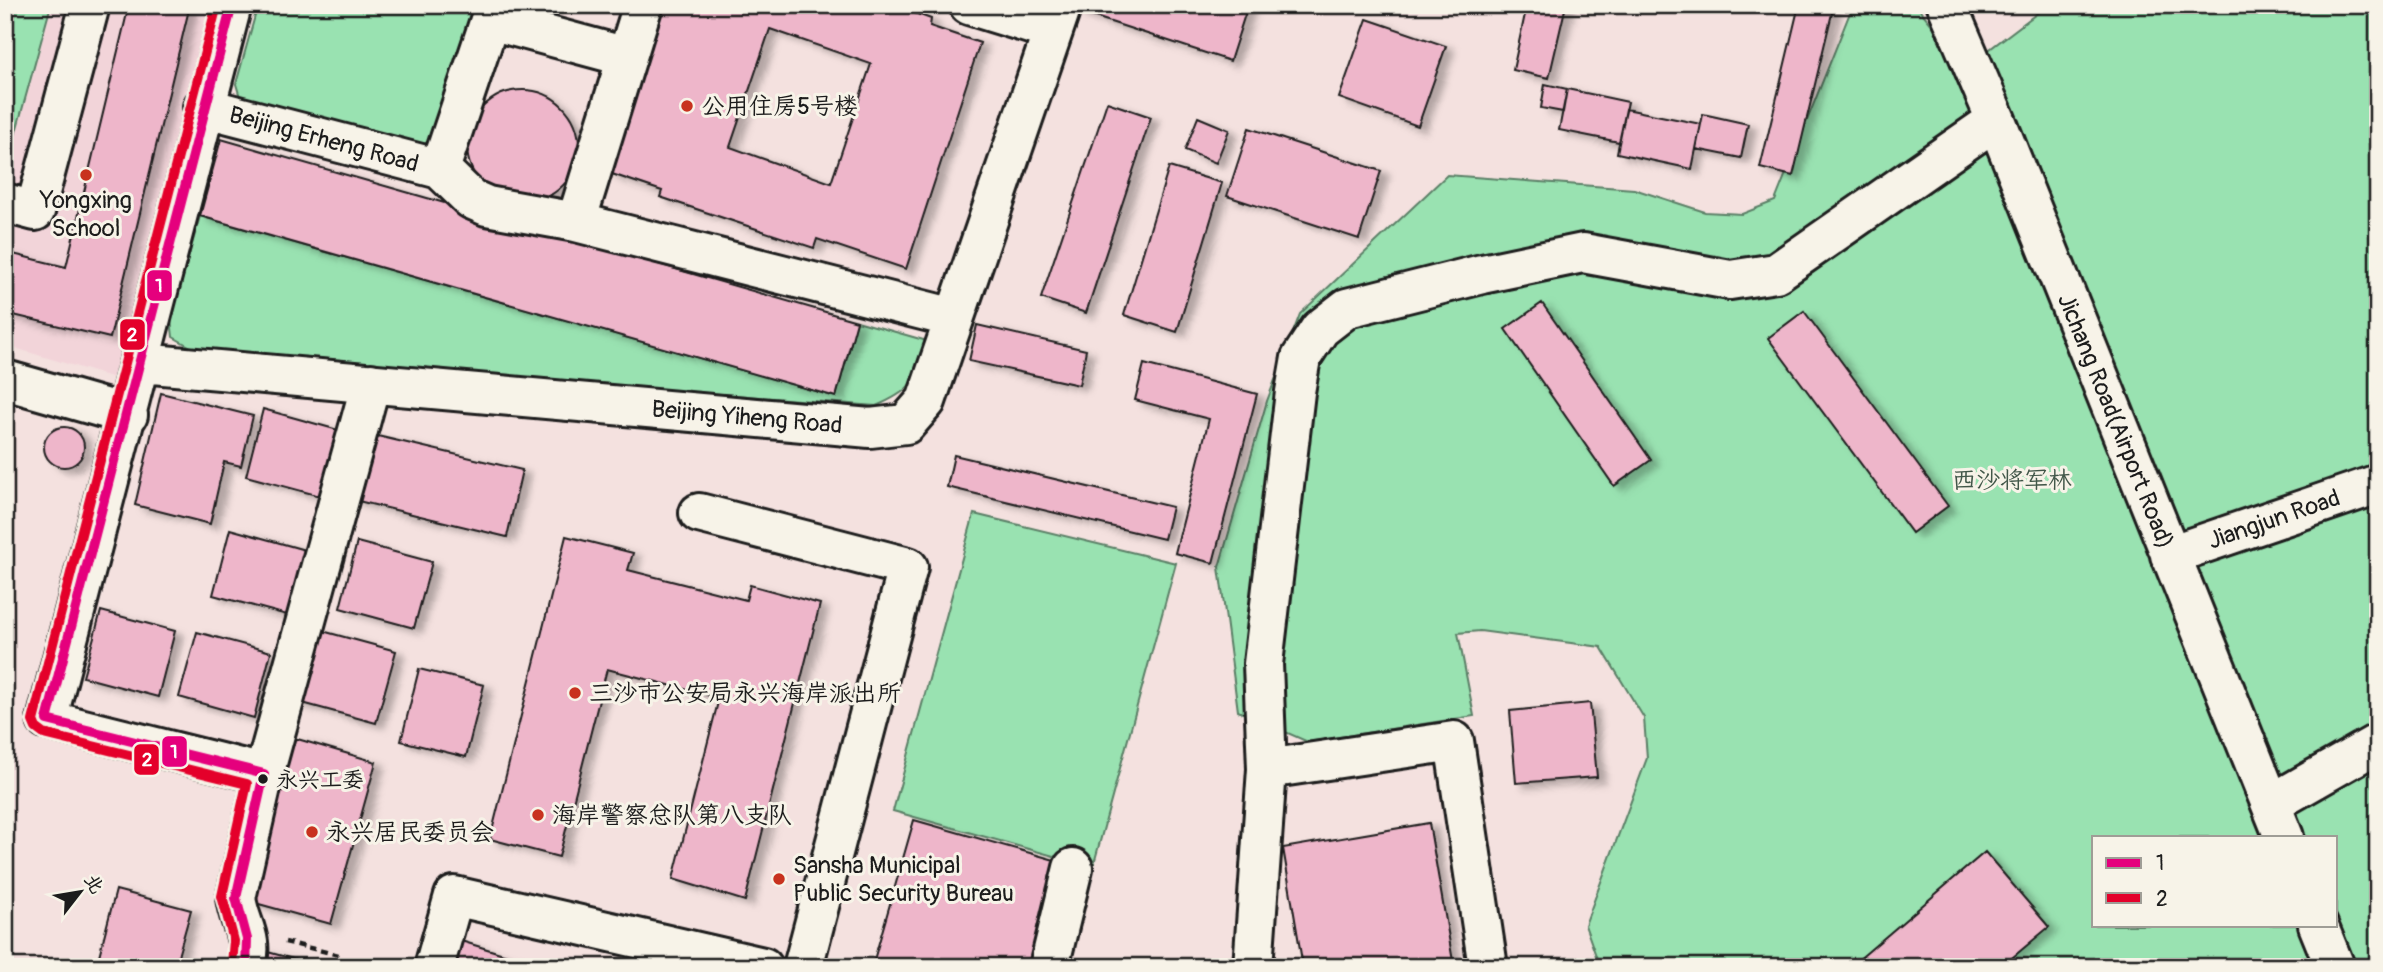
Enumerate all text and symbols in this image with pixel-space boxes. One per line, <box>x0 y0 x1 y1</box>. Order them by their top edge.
place label: 公用住房5号楼 <box>701 92 858 121</box>
marker: 公用住房5号楼 <box>679 98 695 114</box>
street label: Beijing Erheng Road <box>226 100 422 179</box>
marker: Yongxing School <box>78 167 94 183</box>
place label: Yongxing School <box>39 186 132 243</box>
line badge: 1 <box>146 269 173 302</box>
text: 1 <box>155 274 163 298</box>
street label: Jichang Road(Airport Road) <box>2051 290 2180 553</box>
line badge: 2 <box>119 318 146 351</box>
text: 2 <box>127 323 138 347</box>
street label: Beijing Yiheng Road <box>650 395 844 440</box>
park label: 西沙将军林 <box>1952 466 2072 495</box>
street label: Jiangjun Road <box>2204 483 2344 556</box>
place label: 三沙市公安局永兴海岸派出所 <box>589 679 901 708</box>
marker: 三沙市公安局永兴海岸派出所 <box>567 685 583 701</box>
line badge: 1 <box>161 735 188 768</box>
text: 1 <box>170 740 178 764</box>
line badge: 2 <box>133 743 160 776</box>
text: 2 <box>142 748 153 772</box>
place label: 永兴工委 <box>276 766 364 794</box>
marker: 永兴工委 <box>256 772 270 786</box>
place label: 海岸警察总队第八支队 <box>552 801 792 830</box>
marker: 海岸警察总队第八支队 <box>530 807 546 823</box>
place label: 永兴居民委员会 <box>326 818 494 847</box>
marker: 永兴居民委员会 <box>304 824 320 840</box>
legend <box>2092 836 2338 926</box>
text: 1 <box>2156 850 2164 877</box>
place label: Sansha Municipal Public Security Bureau <box>793 851 1014 908</box>
north arrow <box>46 856 116 926</box>
text: 北 <box>79 869 109 898</box>
marker: Sansha Municipal Public Security Bureau <box>771 871 787 887</box>
text: 2 <box>2156 886 2168 913</box>

